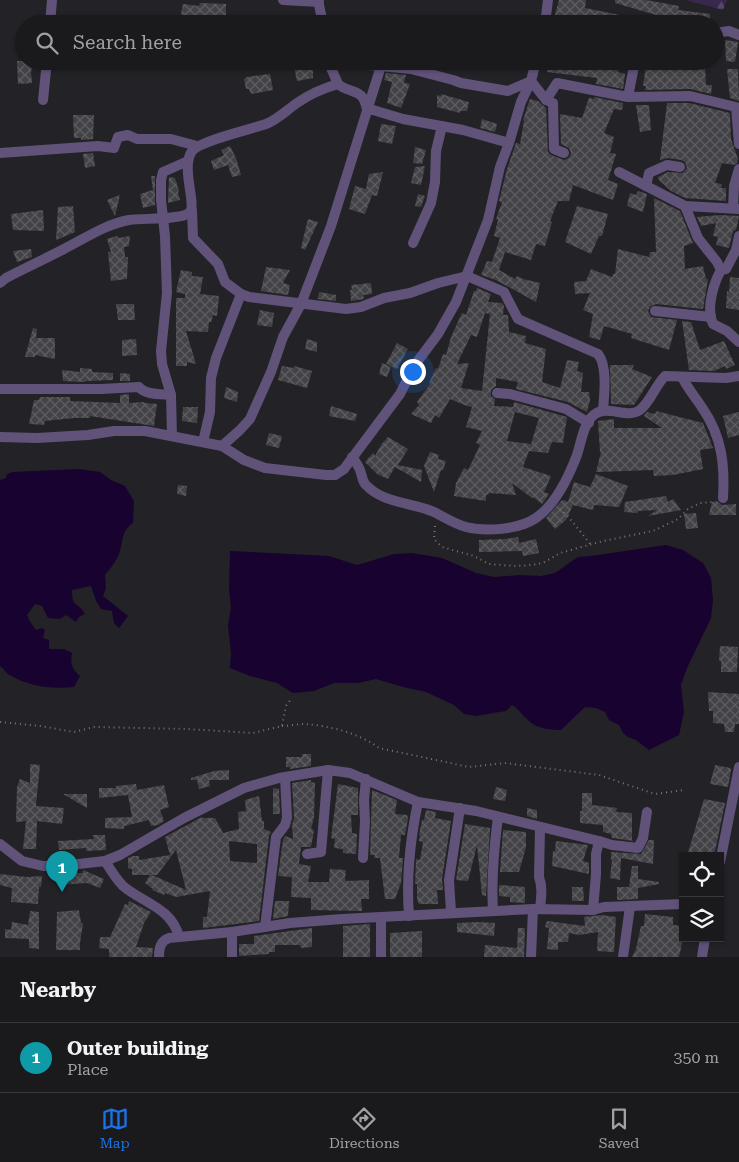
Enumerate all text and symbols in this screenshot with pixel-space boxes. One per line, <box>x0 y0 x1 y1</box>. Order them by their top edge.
search box <box>15 15 724 70</box>
icon: search <box>33 29 61 57</box>
text: Search here <box>73 31 182 54</box>
your location <box>400 359 426 385</box>
pin: 1 <box>46 851 78 892</box>
map controls <box>679 852 724 942</box>
button: locate <box>679 852 724 897</box>
button: layers <box>679 897 724 942</box>
text: Nearby <box>20 978 96 1002</box>
text: Outer building <box>67 1037 208 1060</box>
text: 1 <box>32 1048 40 1067</box>
text: 350 m <box>673 1048 719 1067</box>
text: Place <box>67 1060 108 1079</box>
tab: Map <box>100 1105 130 1151</box>
tab: Directions <box>329 1105 399 1151</box>
tab: Saved <box>599 1105 639 1151</box>

